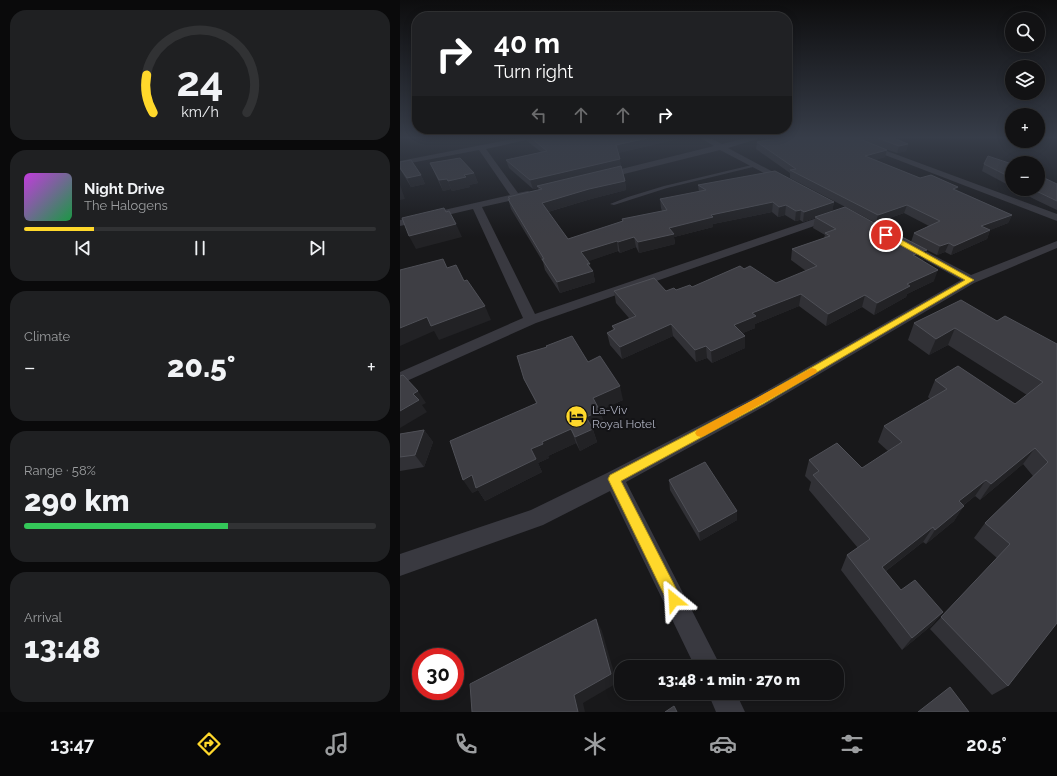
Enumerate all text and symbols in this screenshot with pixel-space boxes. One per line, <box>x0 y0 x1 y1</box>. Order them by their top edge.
map controls <box>1005 12 1045 196</box>
button: search <box>1005 12 1045 52</box>
text: 40 m <box>494 27 560 60</box>
icon: right <box>428 28 480 80</box>
text: 24 <box>176 57 224 106</box>
button: layers <box>1005 60 1045 100</box>
text: Turn right <box>494 61 573 82</box>
text: km/h <box>181 104 219 120</box>
icon: left <box>528 104 550 126</box>
icon: ahead <box>570 104 592 126</box>
icon: ahead <box>612 104 634 126</box>
icon: right <box>654 104 676 126</box>
button: + <box>1005 108 1045 148</box>
button: − <box>1005 156 1045 196</box>
text: Night Drive <box>84 180 164 198</box>
text: The Halogens <box>84 198 168 213</box>
pin <box>869 218 903 252</box>
icon: arrive <box>875 224 897 246</box>
icon: previous <box>72 237 94 259</box>
icon: pause <box>189 237 211 259</box>
icon: next <box>306 237 328 259</box>
text: Climate <box>24 329 70 344</box>
text: 20.5° <box>167 349 236 384</box>
text: − <box>24 354 36 380</box>
text: + <box>367 354 376 380</box>
place label: La-Viv Royal Hotel <box>592 403 656 431</box>
hotel icon: La-Viv Royal Hotel <box>564 404 590 430</box>
text: Range · 58% <box>24 463 96 478</box>
text: 290 km <box>24 483 130 518</box>
position arrow <box>653 579 695 621</box>
text: Arrival <box>24 610 62 625</box>
text: 13:48 <box>24 630 100 665</box>
speed limit sign: 30 <box>412 648 464 700</box>
text: 13:48 · 1 min · 270 m <box>658 671 800 689</box>
icon: directions <box>195 730 223 758</box>
icon: music <box>323 730 351 758</box>
icon: phone <box>452 730 480 758</box>
icon: climate <box>581 730 609 758</box>
icon: car <box>709 730 737 758</box>
icon: filters <box>838 730 866 758</box>
text: 13:47 <box>50 734 94 755</box>
text: 20.5° <box>966 734 1007 755</box>

